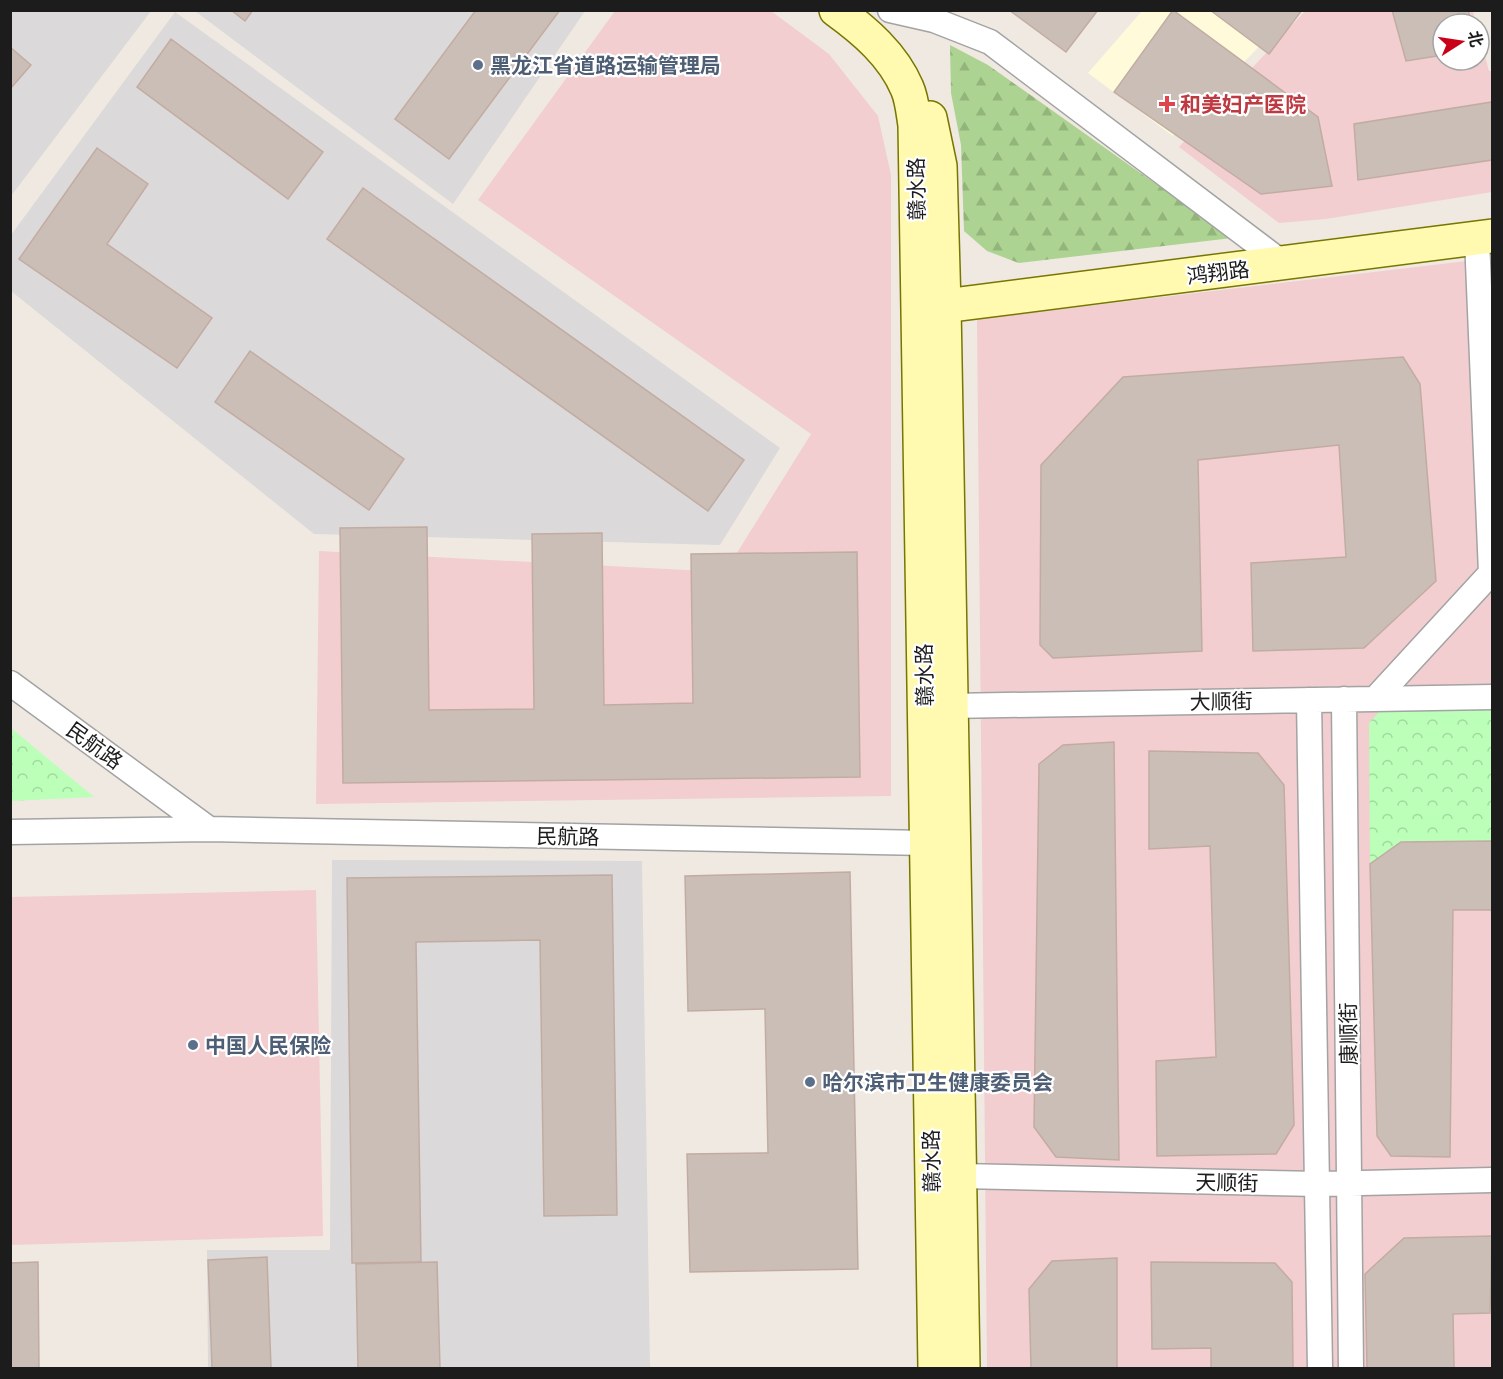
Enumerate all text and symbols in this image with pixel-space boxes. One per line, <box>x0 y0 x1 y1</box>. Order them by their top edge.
north arrow <box>1431 12 1491 72</box>
text: 北 <box>1463 29 1488 49</box>
place label: 黑龙江省道路运输管理局 <box>490 51 721 79</box>
marker: 黑龙江省道路运输管理局 <box>471 58 485 72</box>
place label: 和美妇产医院 <box>1180 90 1306 118</box>
marker: 和美妇产医院 <box>1158 95 1176 113</box>
street label: 赣水路 <box>901 157 931 221</box>
street label: 鸿翔路 <box>1185 254 1251 290</box>
street label: 赣水路 <box>909 643 939 707</box>
street label: 大顺街 <box>1189 686 1253 716</box>
street label: 民航路 <box>61 715 129 775</box>
street label: 民航路 <box>536 821 600 851</box>
street label: 康顺街 <box>1333 1002 1363 1066</box>
place label: 中国人民保险 <box>205 1031 331 1059</box>
marker: 中国人民保险 <box>186 1038 200 1052</box>
place label: 哈尔滨市卫生健康委员会 <box>822 1068 1053 1096</box>
marker: 哈尔滨市卫生健康委员会 <box>803 1075 817 1089</box>
street label: 赣水路 <box>916 1129 946 1193</box>
street label: 天顺街 <box>1195 1167 1259 1197</box>

